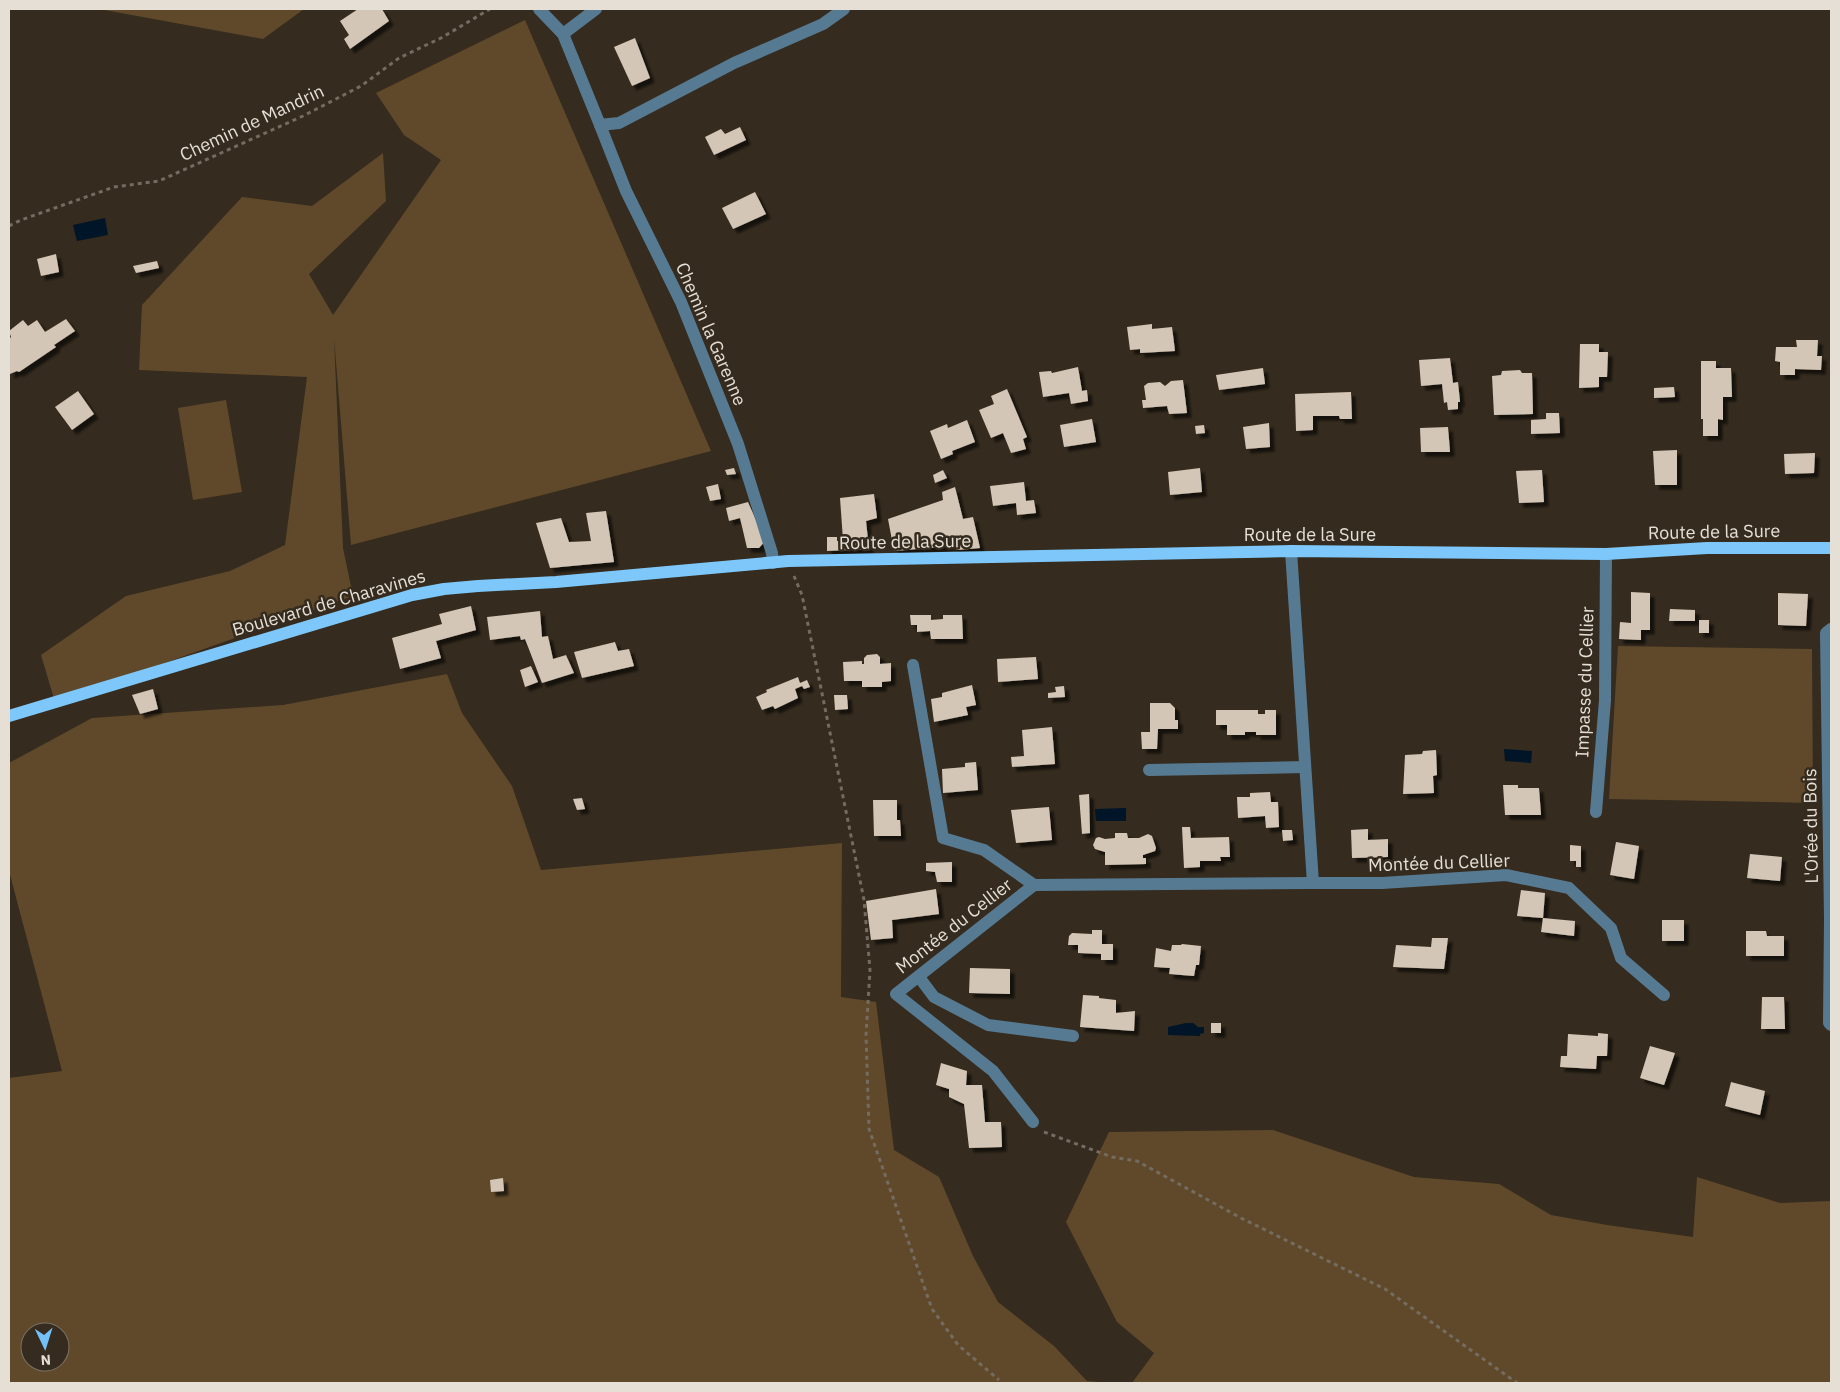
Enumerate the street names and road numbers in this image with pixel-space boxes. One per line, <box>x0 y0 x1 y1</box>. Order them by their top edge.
street label: Chemin de Mandrin <box>176 79 328 166</box>
street label: Chemin la Garenne <box>671 259 752 409</box>
street label: Route de la Sure <box>1648 519 1780 544</box>
street label: Route de la Sure <box>1244 523 1376 546</box>
street label: Route de la Sure <box>839 529 971 554</box>
street label: Boulevard de Charavines <box>230 564 428 641</box>
street label: Impasse du Cellier <box>1570 606 1599 758</box>
street label: L'Orée du Bois <box>1798 768 1823 884</box>
street label: Montée du Cellier <box>1368 849 1511 876</box>
street label: Montée du Cellier <box>891 873 1017 978</box>

